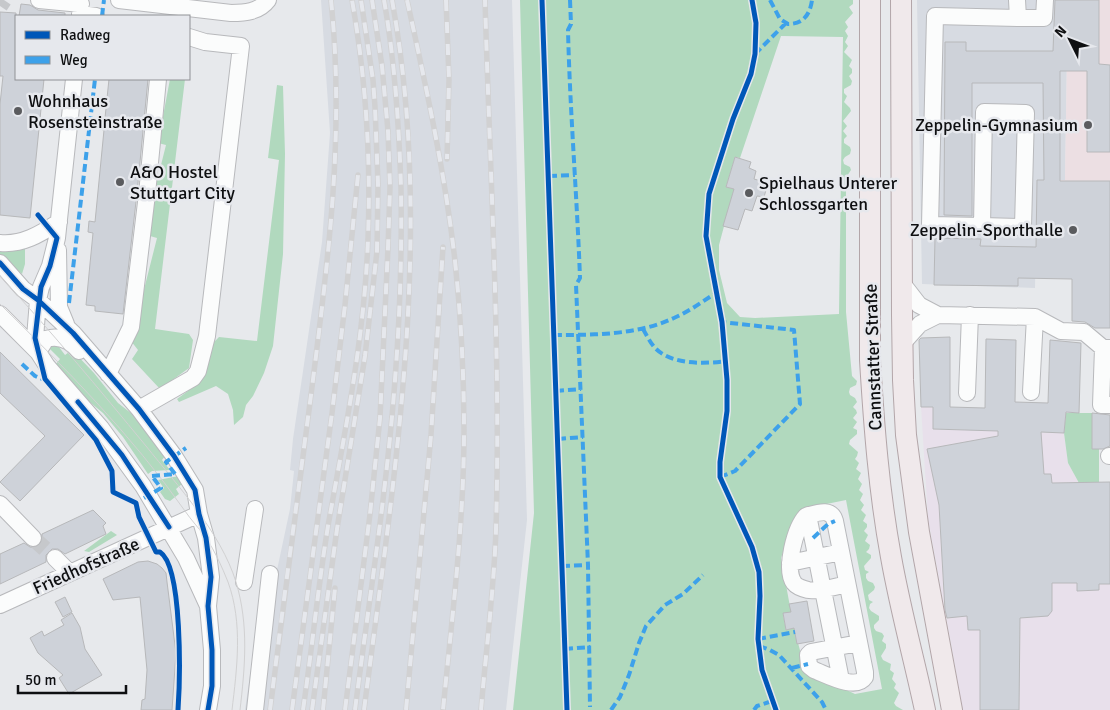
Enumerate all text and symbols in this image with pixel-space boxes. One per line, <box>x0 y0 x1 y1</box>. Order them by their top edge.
legend <box>15 15 190 80</box>
north arrow <box>1045 15 1095 65</box>
text: N <box>1051 22 1070 41</box>
text: Radweg <box>60 26 111 44</box>
text: Weg <box>60 51 88 69</box>
place label: Wohnhaus Rosensteinstraße <box>28 90 162 133</box>
marker: Wohnhaus Rosensteinstraße <box>12 105 24 117</box>
place label: Zeppelin-Gymnasium <box>915 114 1078 136</box>
marker: Zeppelin-Gymnasium <box>1082 119 1094 131</box>
place label: A&O Hostel Stuttgart City <box>130 161 236 204</box>
place label: Spielhaus Unterer Schlossgarten <box>759 172 898 215</box>
marker: A&O Hostel Stuttgart City <box>114 176 126 188</box>
marker: Spielhaus Unterer Schlossgarten <box>743 187 755 199</box>
place label: Zeppelin-Sporthalle <box>910 219 1063 241</box>
marker: Zeppelin-Sporthalle <box>1067 224 1079 236</box>
street label: Cannstatter Straße <box>859 283 887 431</box>
street label: Friedhofstraße <box>29 533 143 599</box>
scale bar <box>18 662 125 694</box>
text: 50 m <box>25 671 56 689</box>

